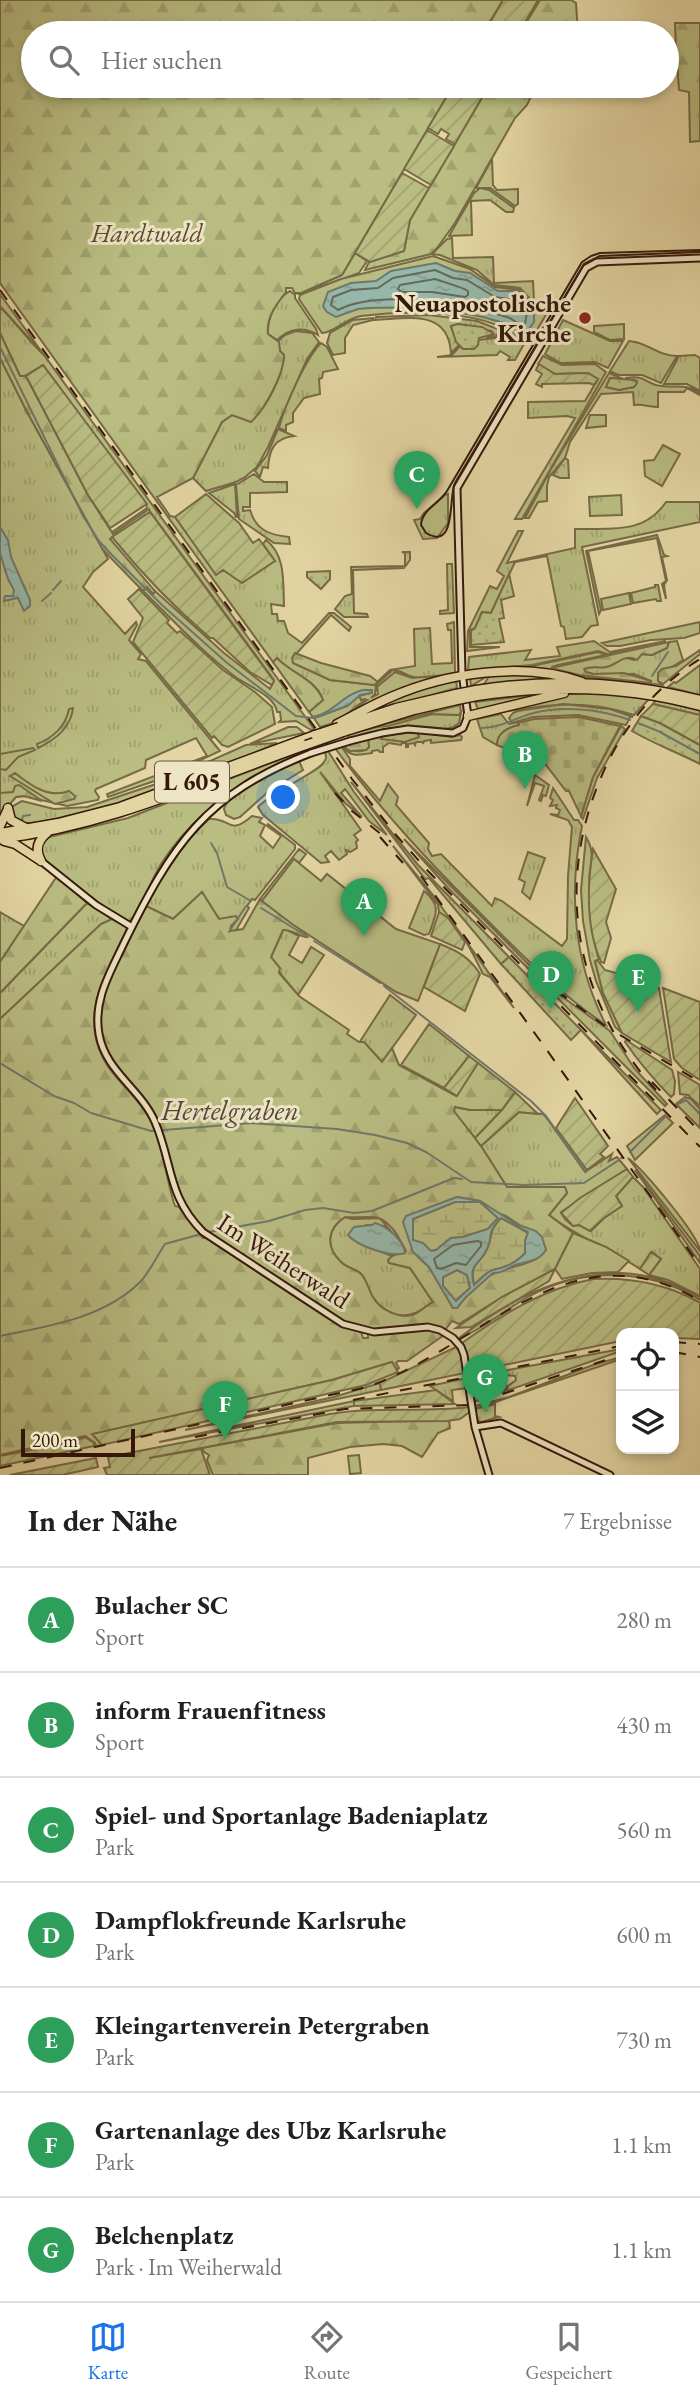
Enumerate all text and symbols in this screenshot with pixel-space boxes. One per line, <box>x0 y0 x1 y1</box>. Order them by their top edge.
search box <box>21 21 679 98</box>
icon: search <box>45 41 83 79</box>
text: Hier suchen <box>101 43 222 77</box>
park label: Hardtwald <box>90 216 204 250</box>
place label: Neuapostolische Kirche <box>395 286 571 350</box>
marker: Neuapostolische Kirche <box>577 310 593 326</box>
pin: C <box>394 451 440 509</box>
pin: B <box>502 731 548 789</box>
road number: L 605 <box>155 762 229 802</box>
your location <box>266 780 300 814</box>
pin: A <box>341 878 387 936</box>
pin: D <box>528 951 574 1009</box>
pin: E <box>615 954 661 1012</box>
water label: Hertelgraben <box>160 1092 299 1128</box>
street label: Im Weiherwald <box>211 1206 357 1317</box>
map controls <box>616 1328 679 1454</box>
button: locate <box>616 1328 679 1391</box>
pin: G <box>462 1354 508 1412</box>
pin: F <box>202 1381 248 1439</box>
button: layers <box>616 1391 679 1454</box>
scale bar <box>21 1426 135 1458</box>
text: 200 m <box>32 1428 78 1453</box>
text: In der Nähe <box>28 1501 177 1540</box>
text: 7 Ergebnisse <box>563 1506 672 1536</box>
text: Bulacher SC <box>95 1588 228 1622</box>
text: A <box>43 1605 59 1635</box>
text: 280 m <box>616 1605 672 1635</box>
text: Sport <box>95 1622 144 1652</box>
text: inform Frauenfitness <box>95 1693 326 1727</box>
text: B <box>44 1710 58 1740</box>
text: 430 m <box>616 1710 672 1740</box>
text: Sport <box>95 1727 144 1757</box>
text: Spiel- und Sportanlage Badeniaplatz <box>95 1798 488 1832</box>
text: C <box>43 1815 59 1845</box>
text: 560 m <box>616 1815 672 1845</box>
text: Park <box>95 1832 134 1862</box>
text: Dampflokfreunde Karlsruhe <box>95 1903 406 1937</box>
text: D <box>42 1920 60 1950</box>
text: 600 m <box>616 1920 672 1950</box>
text: Park <box>95 1937 134 1967</box>
text: Kleingartenverein Petergraben <box>95 2008 430 2042</box>
text: E <box>44 2025 58 2055</box>
text: 730 m <box>616 2025 672 2055</box>
text: Park <box>95 2042 134 2072</box>
text: Gartenanlage des Ubz Karlsruhe <box>95 2113 446 2147</box>
text: F <box>45 2130 57 2160</box>
text: 1.1 km <box>611 2130 672 2160</box>
text: Park <box>95 2147 134 2177</box>
text: Belchenplatz <box>95 2218 234 2252</box>
text: G <box>43 2235 59 2265</box>
text: 1.1 km <box>611 2235 672 2265</box>
text: Park · Im Weiherwald <box>95 2252 282 2282</box>
tab: Karte <box>88 2318 128 2385</box>
tab: Route <box>304 2318 350 2385</box>
tab: Gespeichert <box>526 2318 612 2385</box>

